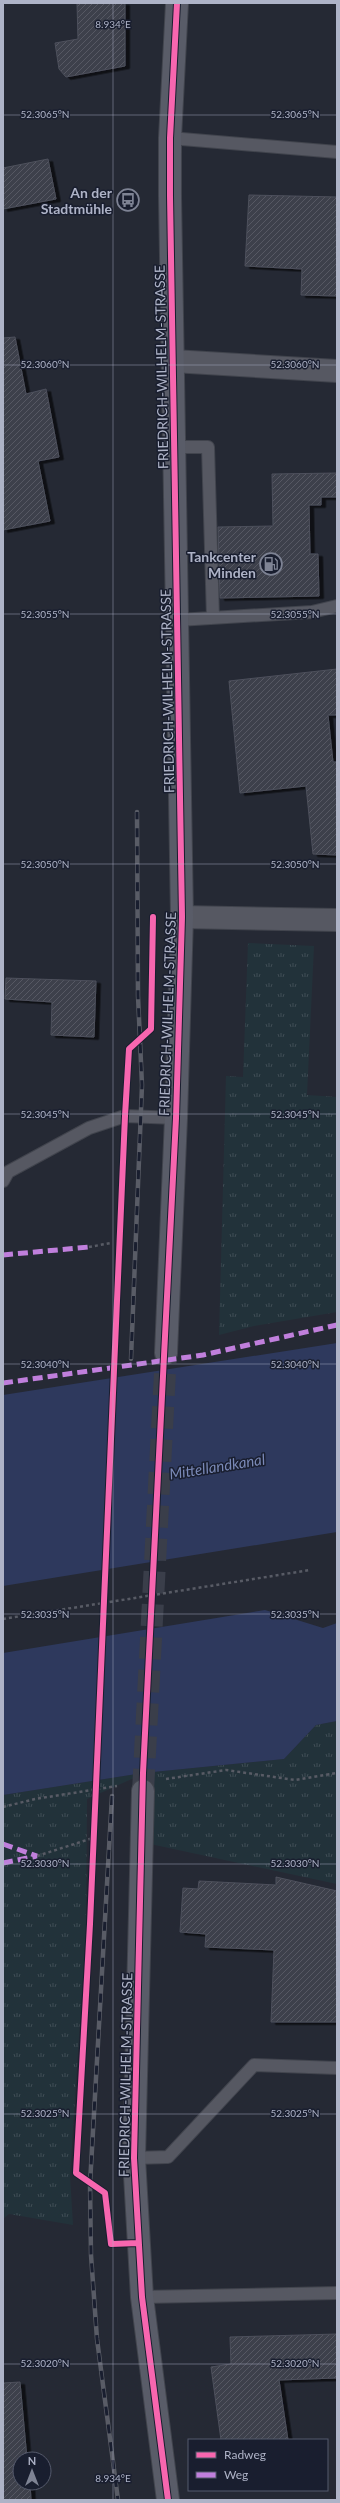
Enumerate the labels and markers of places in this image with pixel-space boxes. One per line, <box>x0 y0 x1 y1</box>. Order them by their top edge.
place label: An der Stadtmühle <box>41 184 113 217</box>
bus stop icon: An der Stadtmühle <box>115 187 141 213</box>
place label: Tankcenter Minden <box>187 548 257 581</box>
fuel station icon: Tankcenter Minden <box>258 551 284 577</box>

